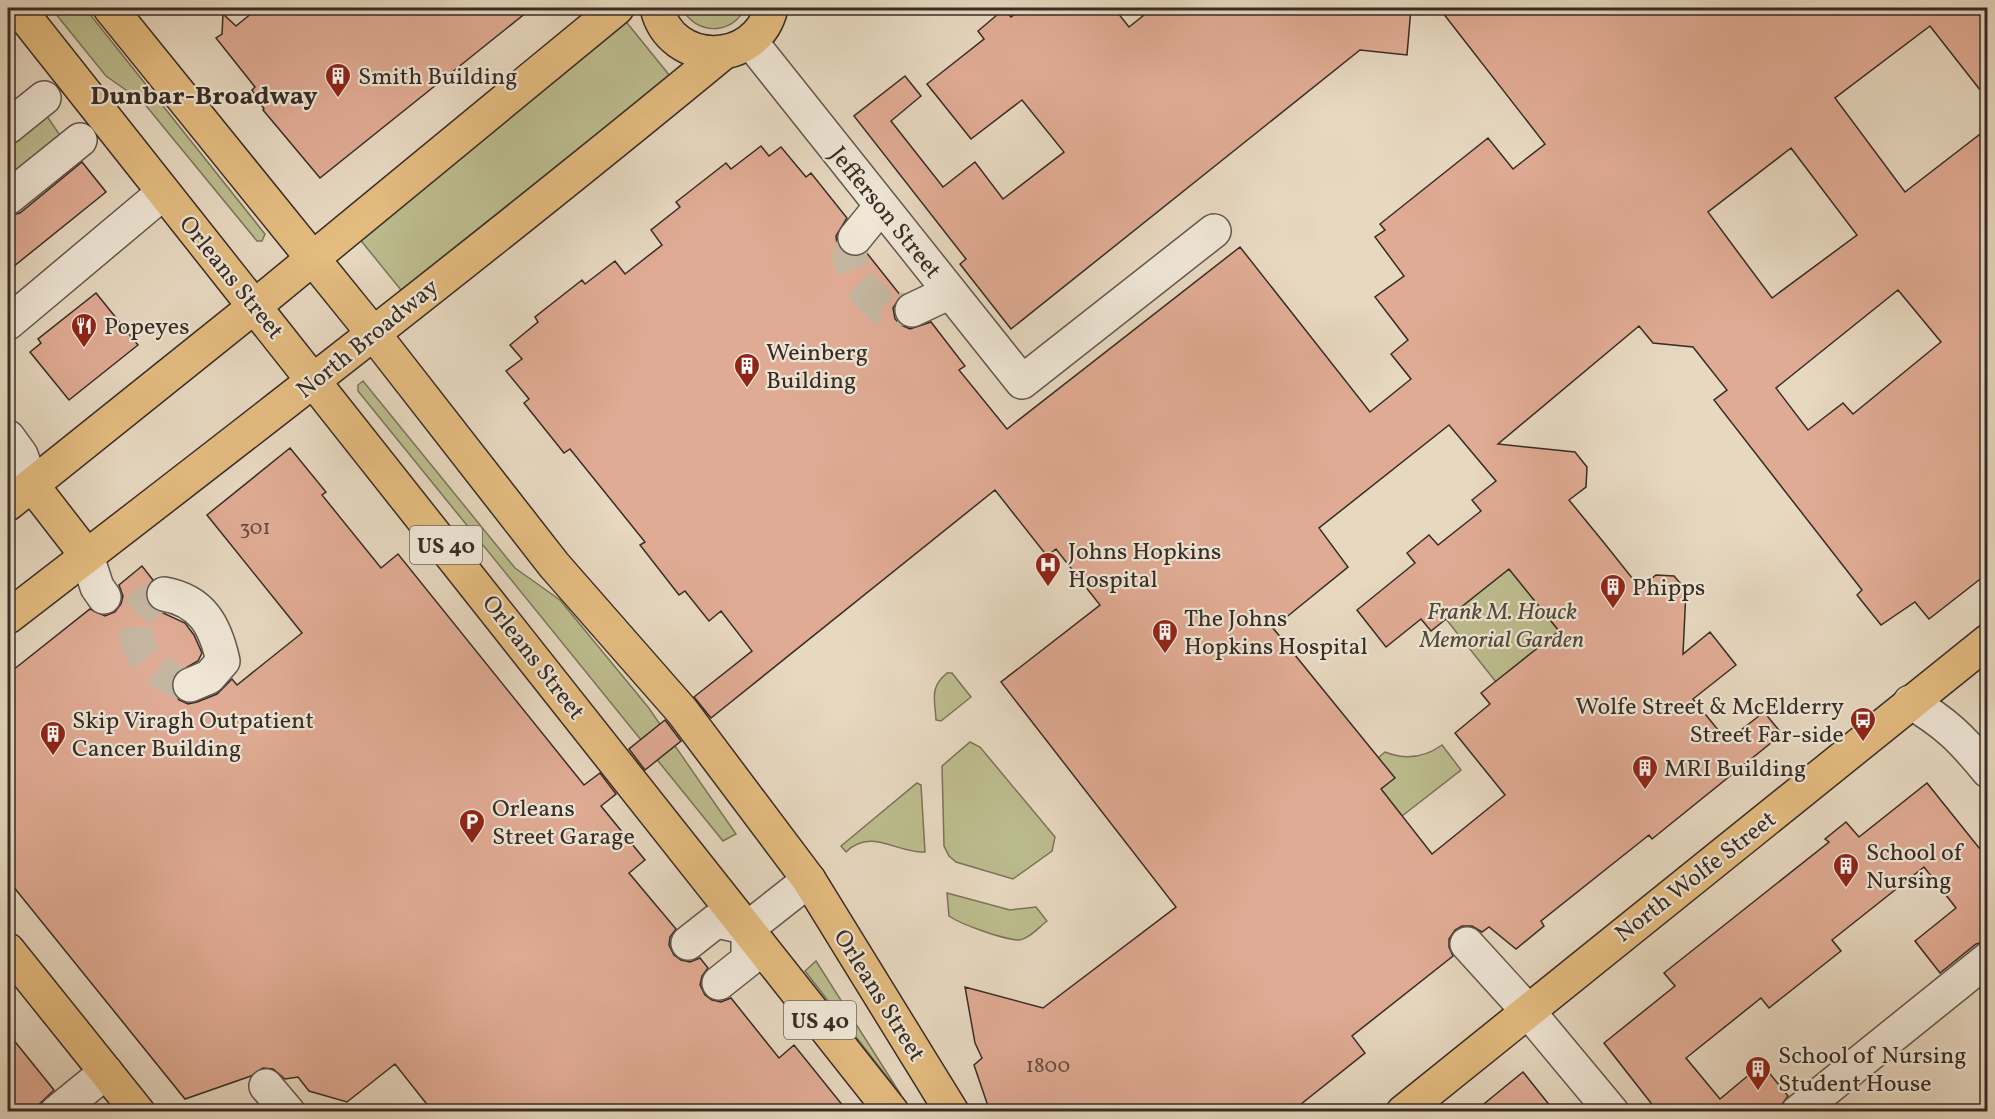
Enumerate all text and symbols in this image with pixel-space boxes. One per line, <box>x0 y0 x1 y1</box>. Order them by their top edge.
building icon: Smith Building <box>323 61 353 99</box>
place label: Smith Building <box>358 61 517 95</box>
district label: Dunbar-Broadway <box>90 79 318 115</box>
street label: Jefferson Street <box>820 140 949 287</box>
street label: Orleans Street <box>170 209 291 347</box>
street label: North Broadway <box>290 272 447 408</box>
restaurant icon: Popeyes <box>69 311 99 349</box>
place label: Popeyes <box>104 311 190 345</box>
place label: Weinberg Building <box>766 337 868 399</box>
building icon: Weinberg Building <box>732 351 762 389</box>
house number: 301 <box>239 514 271 543</box>
road number: US 40 <box>410 526 482 564</box>
place label: Johns Hopkins Hospital <box>1068 536 1221 598</box>
hospital icon: Johns Hopkins Hospital <box>1033 550 1063 588</box>
building icon: Phipps <box>1598 572 1628 610</box>
place label: Phipps <box>1632 572 1705 606</box>
street label: Orleans Street <box>473 588 592 728</box>
park label: Frank M. Houck Memorial Garden <box>1419 596 1584 658</box>
place label: The Johns Hopkins Hospital <box>1184 603 1368 665</box>
building icon: The Johns Hopkins Hospital <box>1150 617 1180 655</box>
place label: Wolfe Street & McElderry Street Far-side <box>1575 691 1844 753</box>
place label: Skip Viragh Outpatient Cancer Building <box>72 705 314 767</box>
bus stop icon: Wolfe Street & McElderry Street Far-side <box>1848 705 1878 743</box>
building icon: Skip Viragh Outpatient Cancer Building <box>38 719 68 757</box>
building icon: MRI Building <box>1630 753 1660 791</box>
place label: MRI Building <box>1664 753 1806 787</box>
place label: Orleans Street Garage <box>492 793 635 855</box>
street label: North Wolfe Street <box>1608 804 1784 951</box>
parking icon: Orleans Street Garage <box>457 807 487 845</box>
place label: School of Nursing <box>1866 837 1965 899</box>
building icon: School of Nursing <box>1831 851 1861 889</box>
street label: Orleans Street <box>824 923 933 1069</box>
road number: US 40 <box>784 1001 856 1039</box>
place label: School of Nursing Student House <box>1778 1040 1967 1102</box>
house number: 1800 <box>1026 1052 1070 1081</box>
building icon: School of Nursing Student House <box>1743 1054 1773 1092</box>

